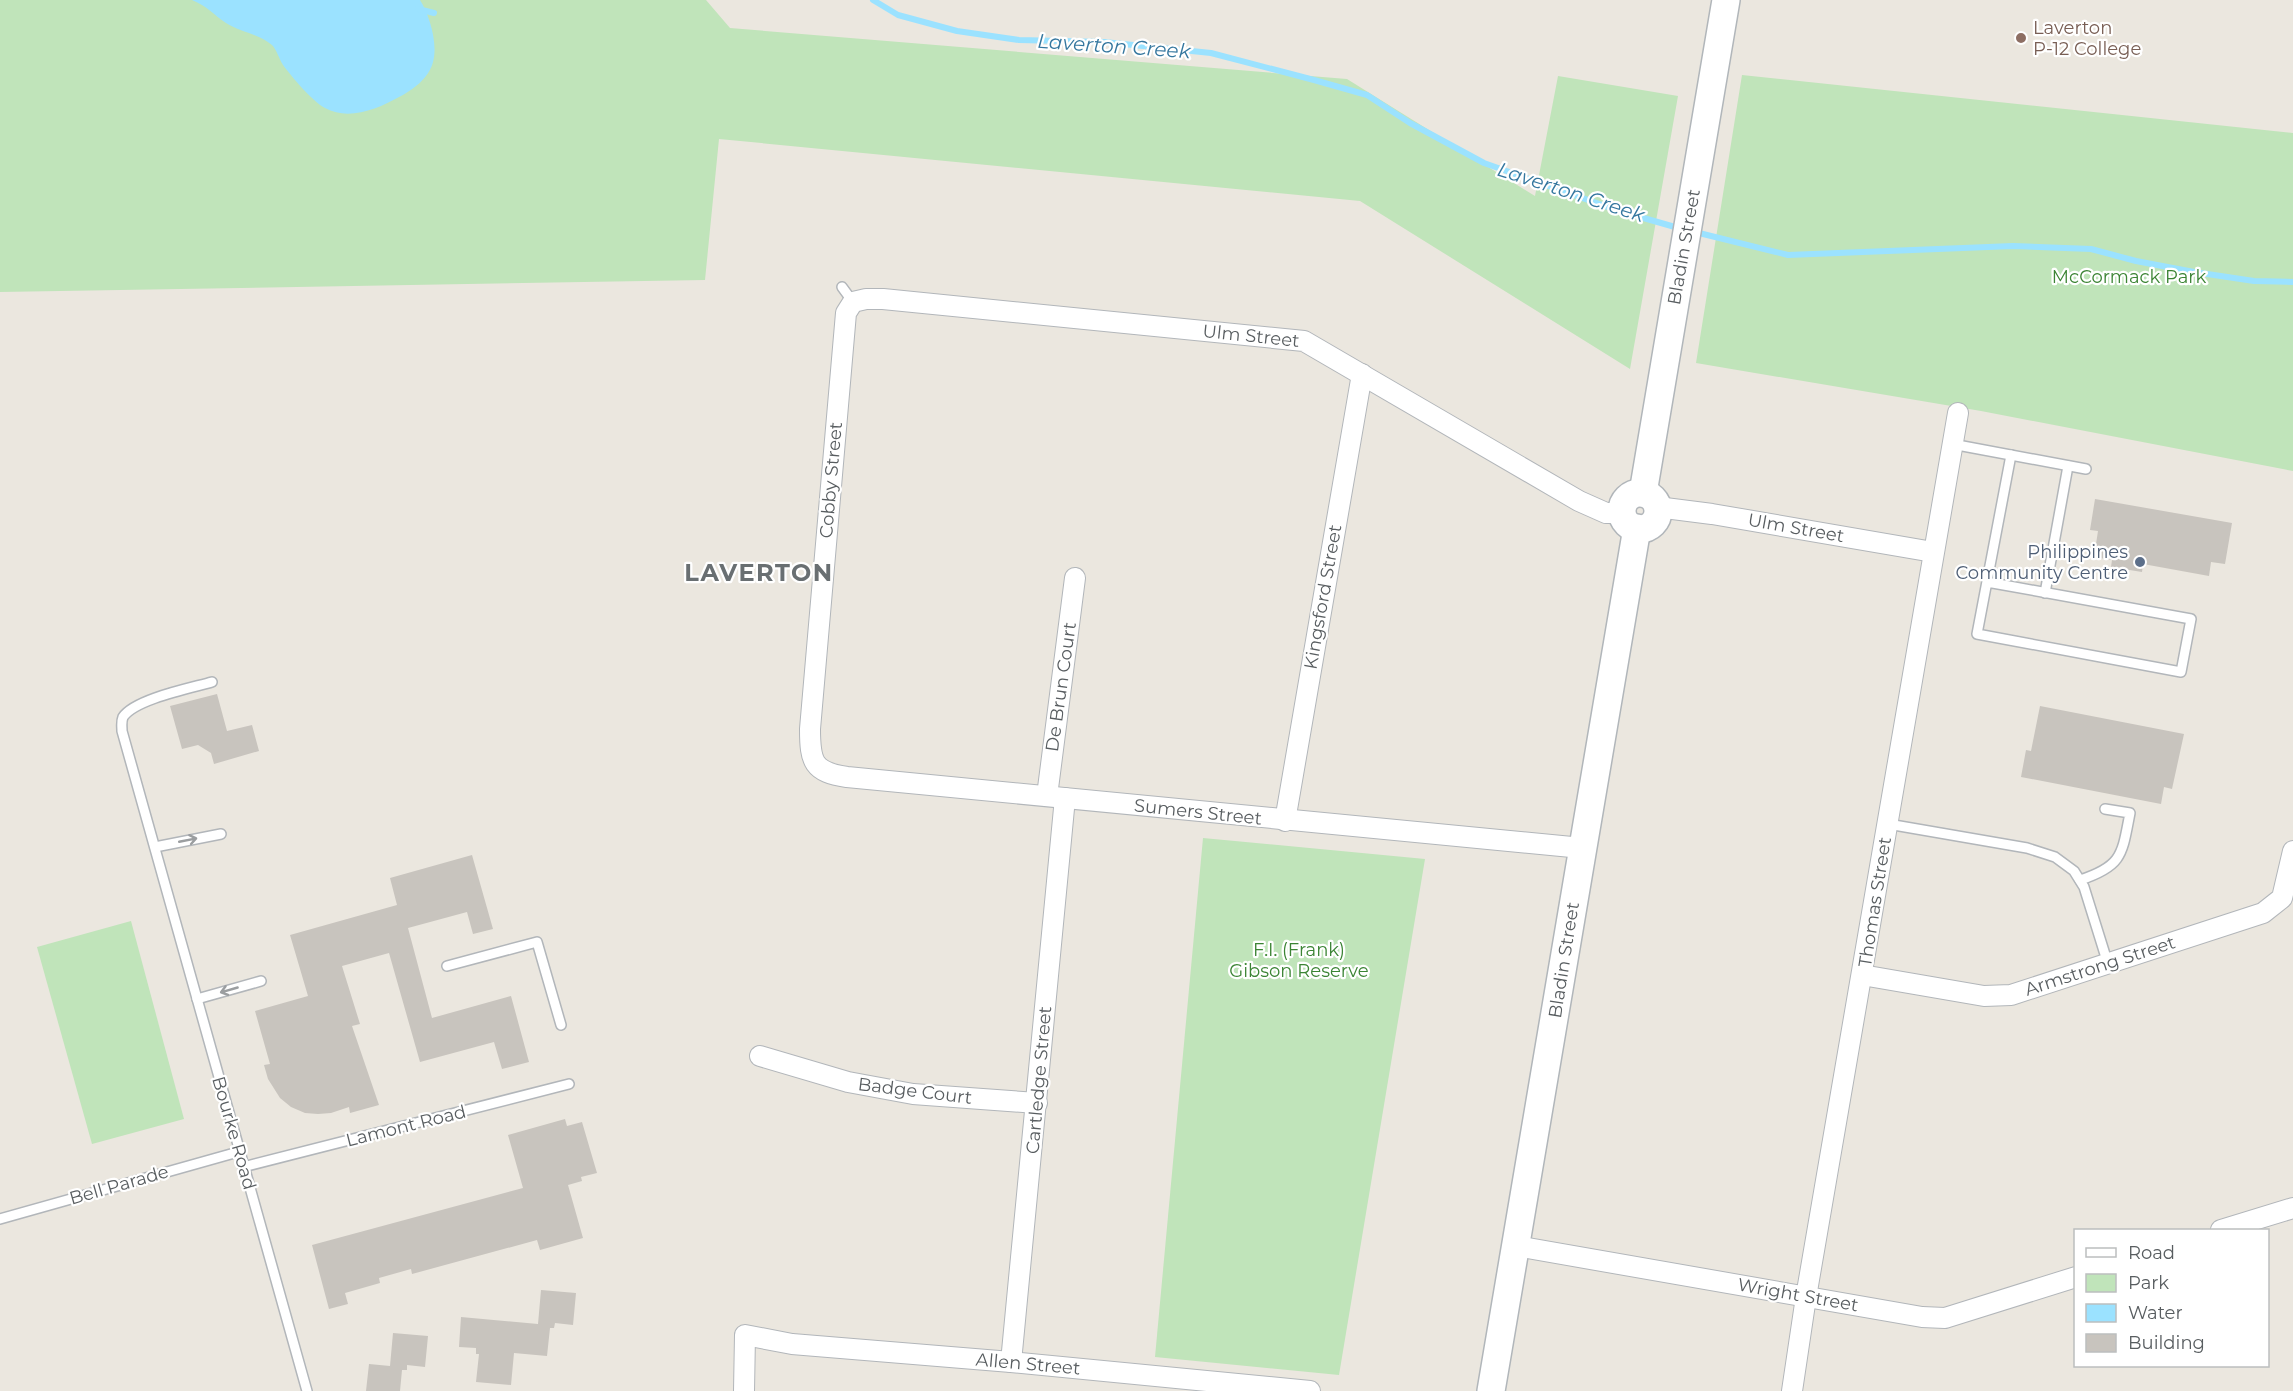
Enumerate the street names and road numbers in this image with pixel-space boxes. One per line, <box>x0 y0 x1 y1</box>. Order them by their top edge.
street label: Bladin Street <box>1663 187 1705 307</box>
street label: Ulm Street <box>1201 320 1301 352</box>
street label: Cobby Street <box>815 421 847 539</box>
street label: Ulm Street <box>1746 509 1846 547</box>
street label: Kingsford Street <box>1299 523 1347 671</box>
street label: De Brun Court <box>1041 621 1081 753</box>
street label: Sumers Street <box>1133 794 1263 830</box>
street label: Thomas Street <box>1854 835 1896 969</box>
street label: Bladin Street <box>1544 900 1584 1020</box>
street label: Armstrong Street <box>2022 931 2178 1001</box>
street label: Cartledge Street <box>1022 1005 1056 1155</box>
street label: Badge Court <box>857 1073 973 1109</box>
street label: Bourke Road <box>207 1074 261 1192</box>
street label: Lamont Road <box>344 1100 468 1152</box>
street label: Bell Parade <box>67 1160 171 1210</box>
street label: Wright Street <box>1736 1274 1860 1316</box>
street label: Allen Street <box>975 1348 1081 1380</box>

